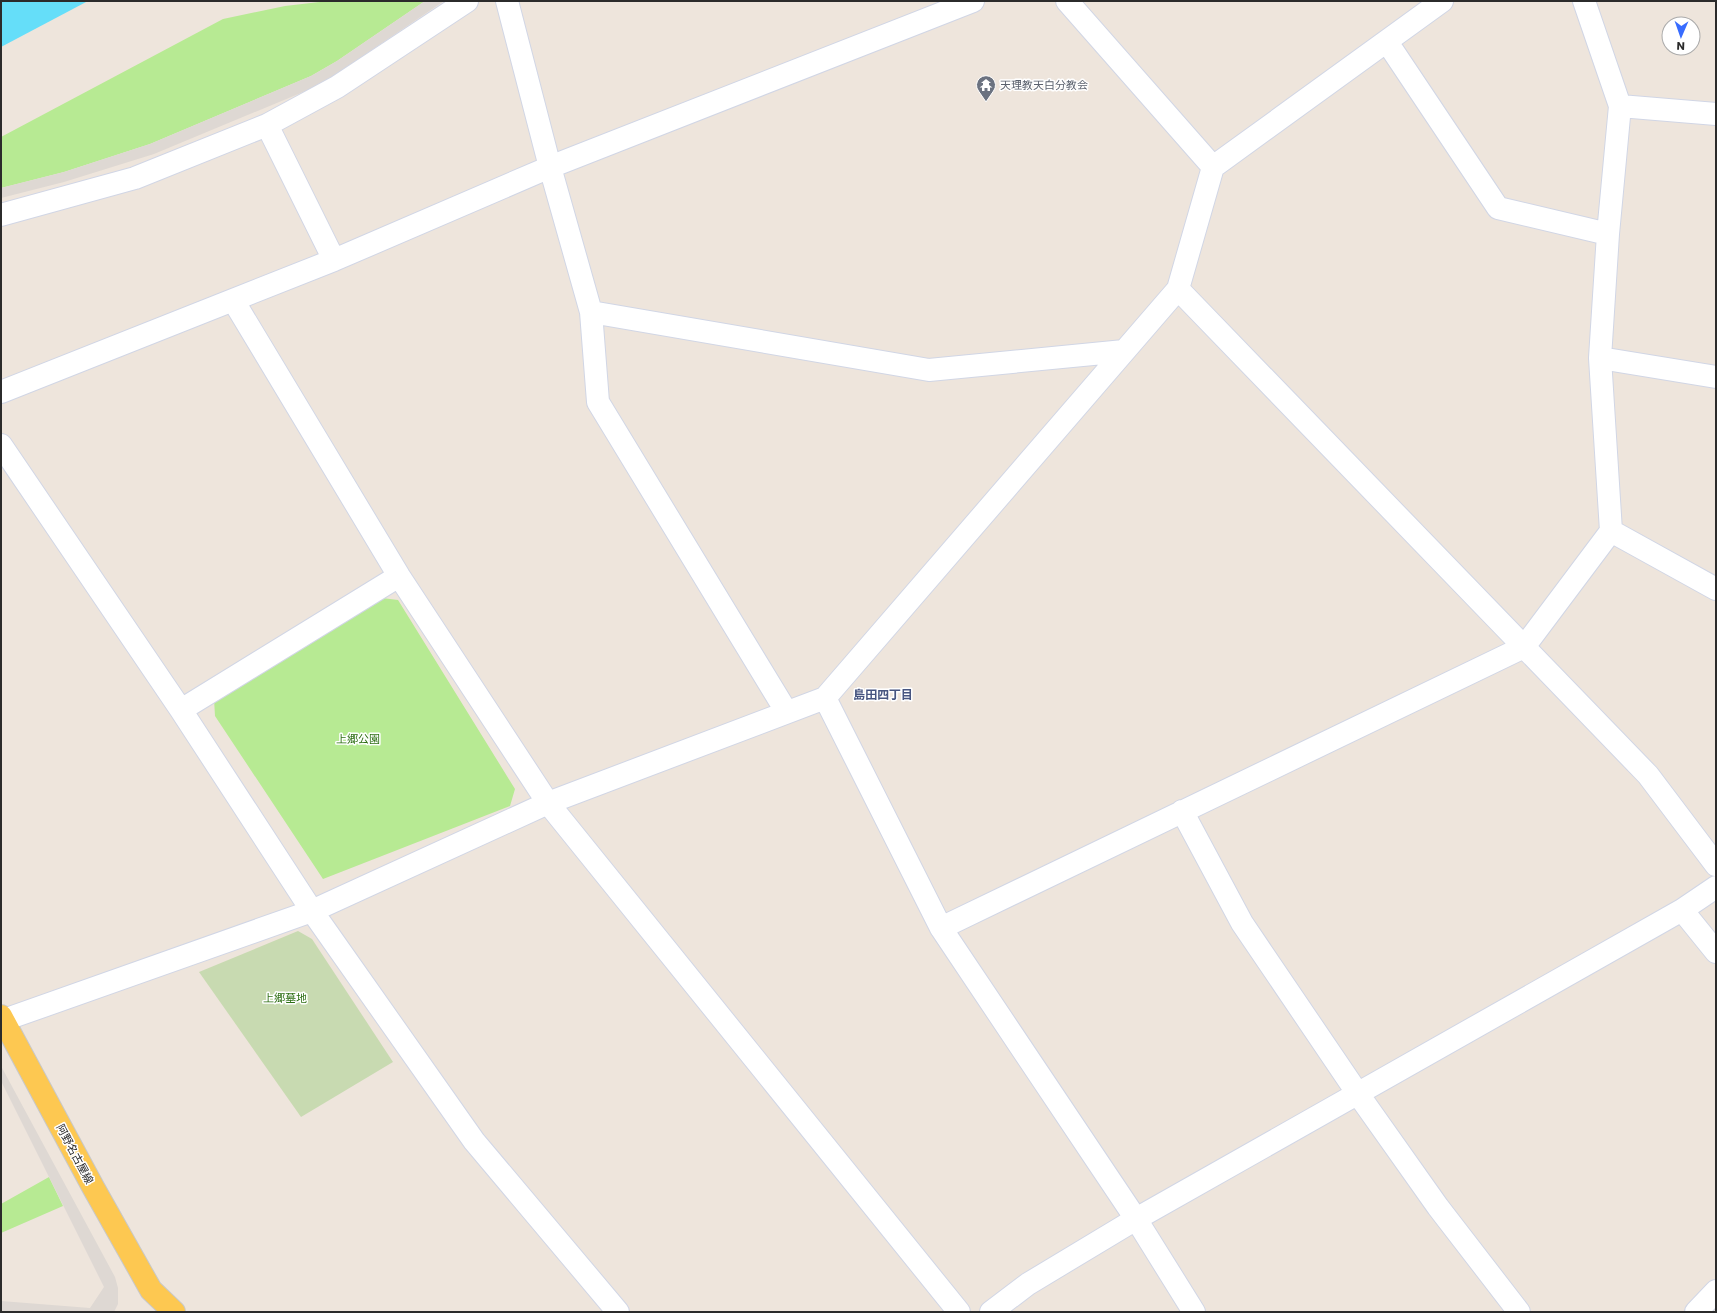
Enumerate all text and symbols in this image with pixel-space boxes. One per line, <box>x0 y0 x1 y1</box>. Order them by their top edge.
north arrow <box>1661 16 1701 56</box>
text: N <box>1676 38 1685 54</box>
temple icon: 天理教天白分教会 <box>975 74 997 102</box>
place label: 天理教天白分教会 <box>1000 77 1088 93</box>
district label: 島田四丁目 <box>853 686 913 703</box>
park label: 上郷公園 <box>336 731 380 747</box>
park label: 上郷墓地 <box>263 990 307 1006</box>
street label: 阿野名古屋線 <box>52 1121 98 1187</box>

